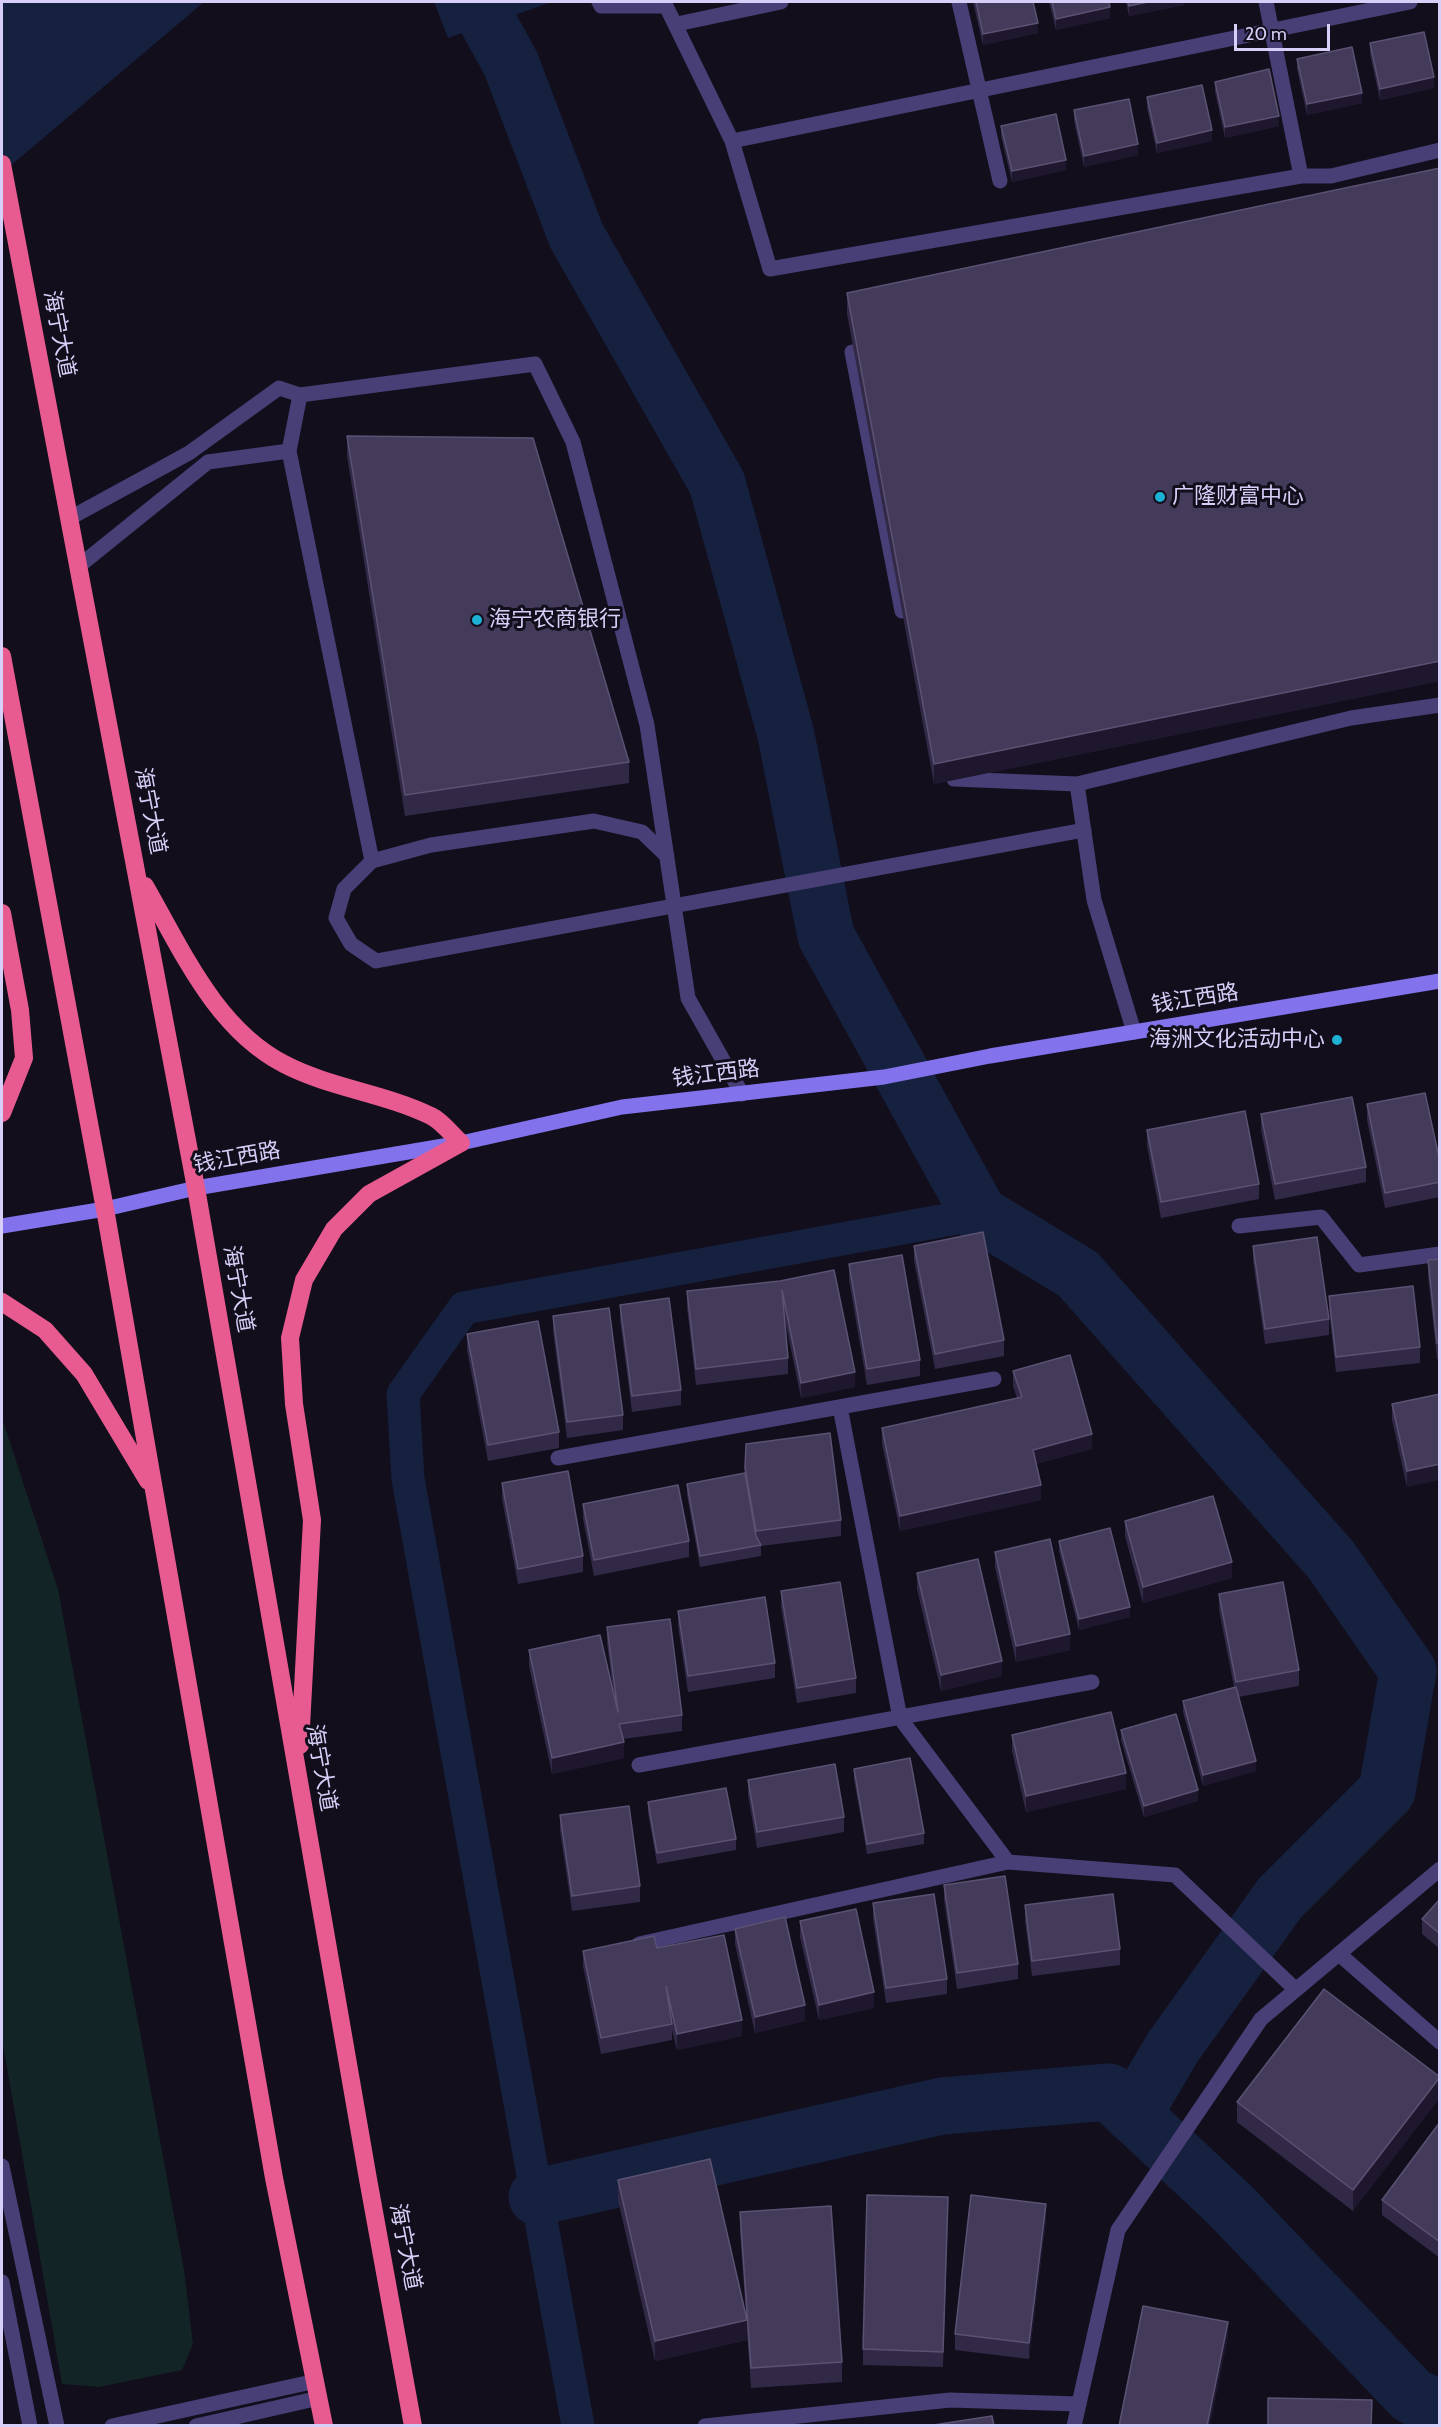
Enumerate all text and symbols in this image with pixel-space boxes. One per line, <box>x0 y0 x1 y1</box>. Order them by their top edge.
scale bar <box>1237 12 1333 50</box>
text: 20 m <box>1245 23 1287 45</box>
street label: 海宁大道 <box>38 288 80 380</box>
place label: 广隆财富中心 <box>1172 484 1304 510</box>
marker: 广隆财富中心 <box>1153 490 1167 504</box>
place label: 海宁农商银行 <box>489 607 621 633</box>
marker: 海宁农商银行 <box>470 613 484 627</box>
street label: 海宁大道 <box>129 765 171 857</box>
street label: 钱江西路 <box>1149 979 1241 1019</box>
place label: 海洲文化活动中心 <box>1149 1027 1325 1053</box>
marker: 海洲文化活动中心 <box>1330 1033 1344 1047</box>
street label: 钱江西路 <box>671 1056 761 1092</box>
street label: 钱江西路 <box>191 1137 283 1179</box>
street label: 海宁大道 <box>217 1243 259 1335</box>
street label: 海宁大道 <box>300 1722 342 1814</box>
street label: 海宁大道 <box>384 2201 426 2293</box>

